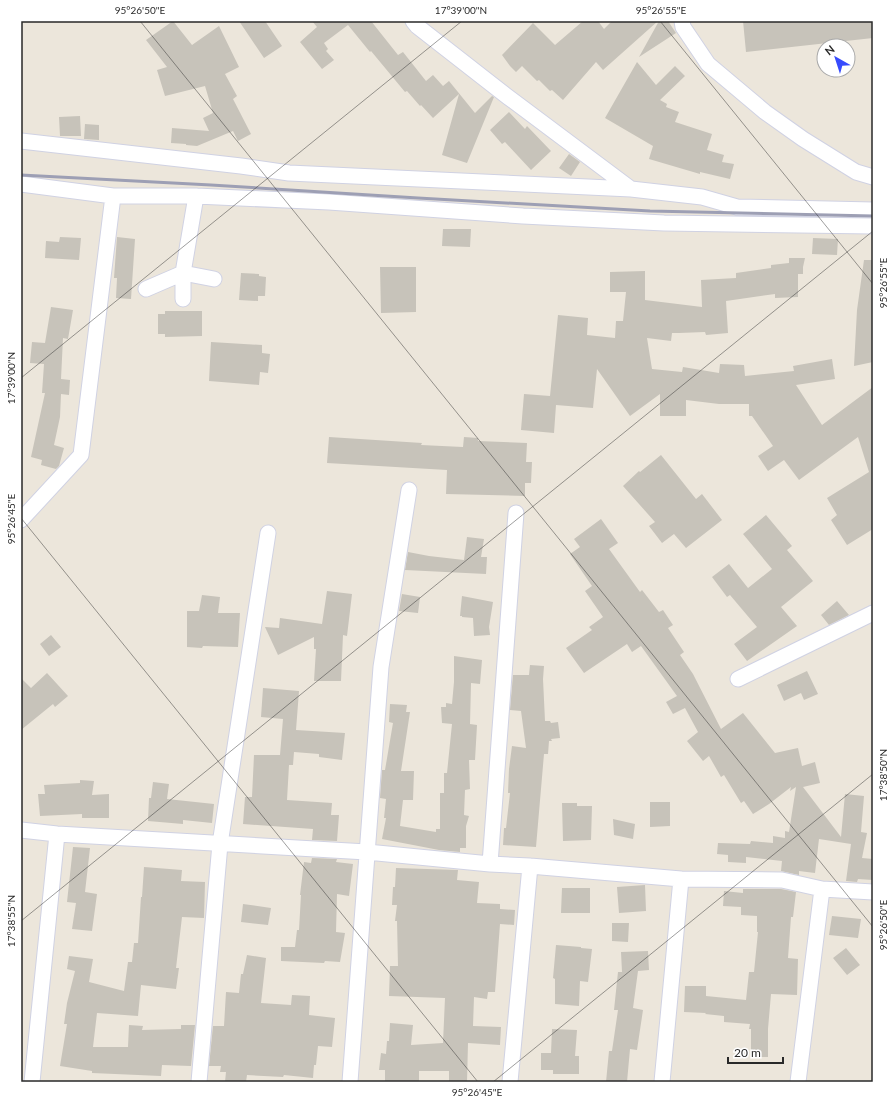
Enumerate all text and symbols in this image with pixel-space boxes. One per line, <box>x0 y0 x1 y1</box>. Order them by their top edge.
text: 95°26'50"E <box>115 4 165 16</box>
text: 17°39'00"N <box>435 4 487 16</box>
text: 95°26'55"E <box>636 4 686 16</box>
north arrow <box>816 38 856 78</box>
text: N <box>822 42 837 58</box>
text: 95°26'55"E <box>877 258 889 308</box>
text: 17°39'00"N <box>5 352 17 404</box>
text: 95°26'45"E <box>5 494 17 544</box>
text: 17°38'50"N <box>877 749 889 801</box>
text: 17°38'55"N <box>5 895 17 947</box>
text: 95°26'50"E <box>877 900 889 950</box>
scale bar <box>728 1039 783 1065</box>
text: 20 m <box>734 1045 761 1060</box>
text: 95°26'45"E <box>452 1086 502 1098</box>

